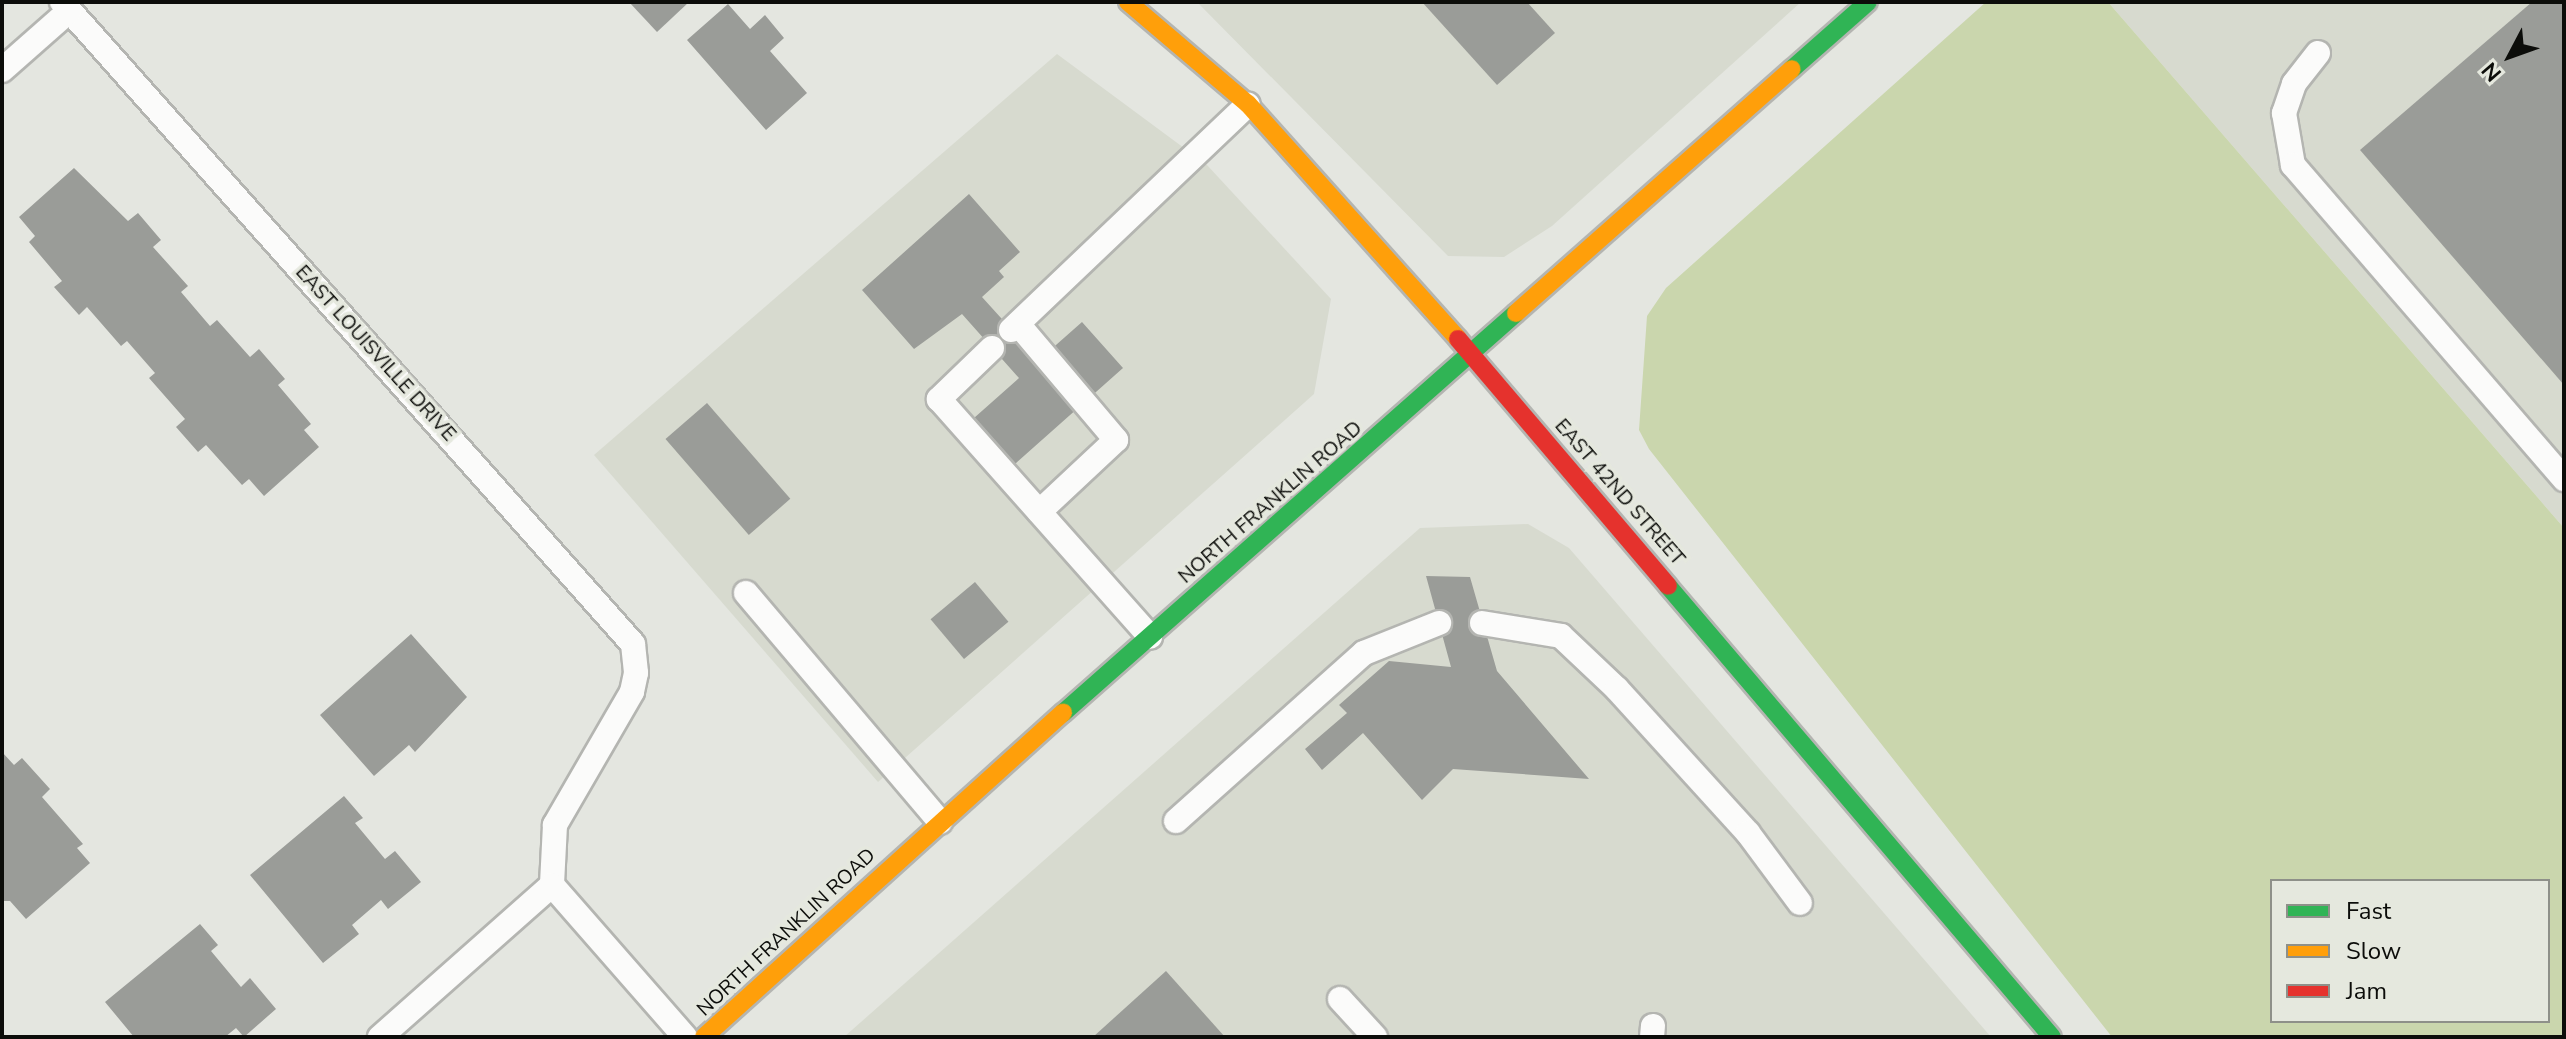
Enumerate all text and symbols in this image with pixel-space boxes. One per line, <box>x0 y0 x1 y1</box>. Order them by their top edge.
north arrow <box>2470 16 2550 96</box>
text: N <box>2475 56 2509 88</box>
street label: EAST LOUISVILLE DRIVE <box>291 260 461 446</box>
street label: EAST 42ND STREET <box>1550 414 1690 570</box>
street label: NORTH FRANKLIN ROAD <box>1173 416 1367 588</box>
street label: NORTH FRANKLIN ROAD <box>692 843 880 1021</box>
legend <box>2270 879 2550 1023</box>
text: Fast <box>2346 895 2391 927</box>
text: Slow <box>2346 935 2401 967</box>
text: Jam <box>2346 975 2387 1007</box>

